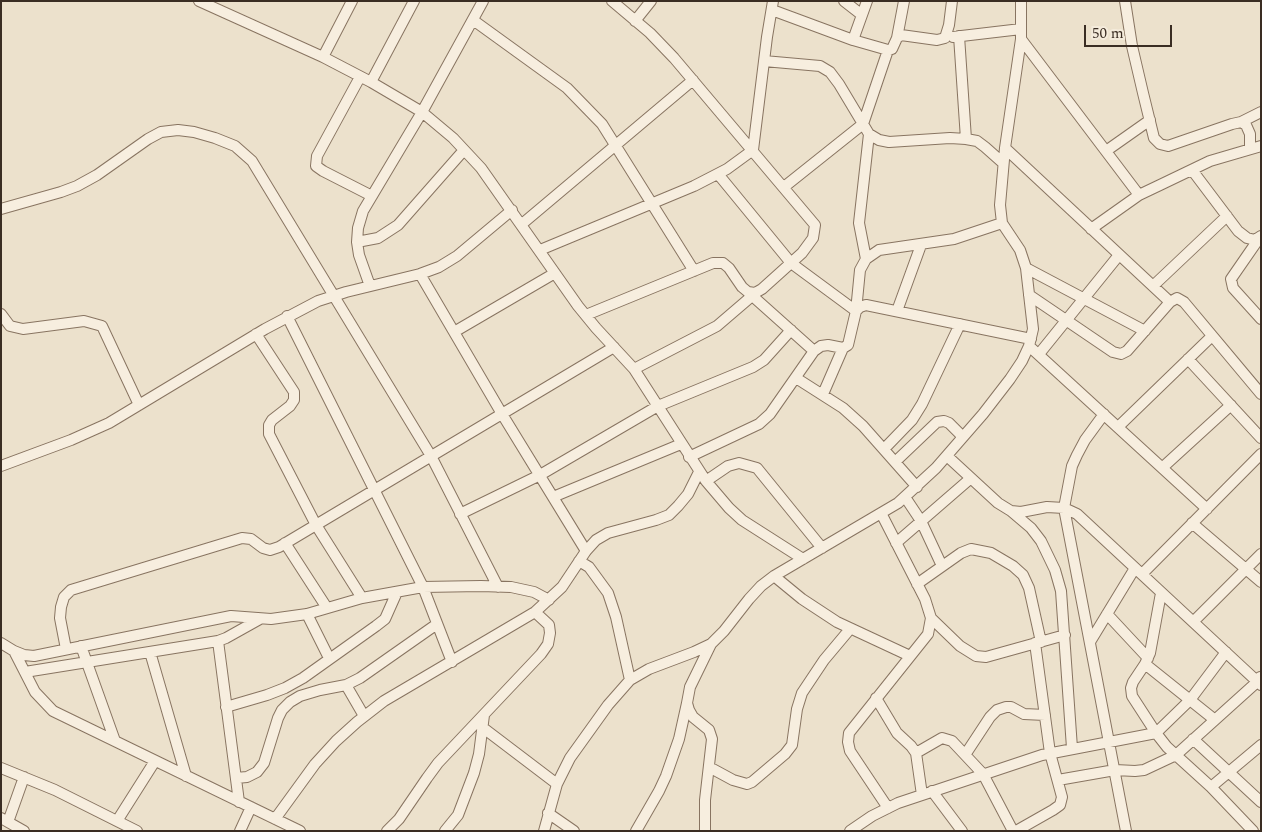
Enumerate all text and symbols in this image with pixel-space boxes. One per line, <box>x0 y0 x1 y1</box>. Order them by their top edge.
scale bar <box>1087 15 1174 47</box>
text: 50 m <box>1092 22 1124 45</box>

